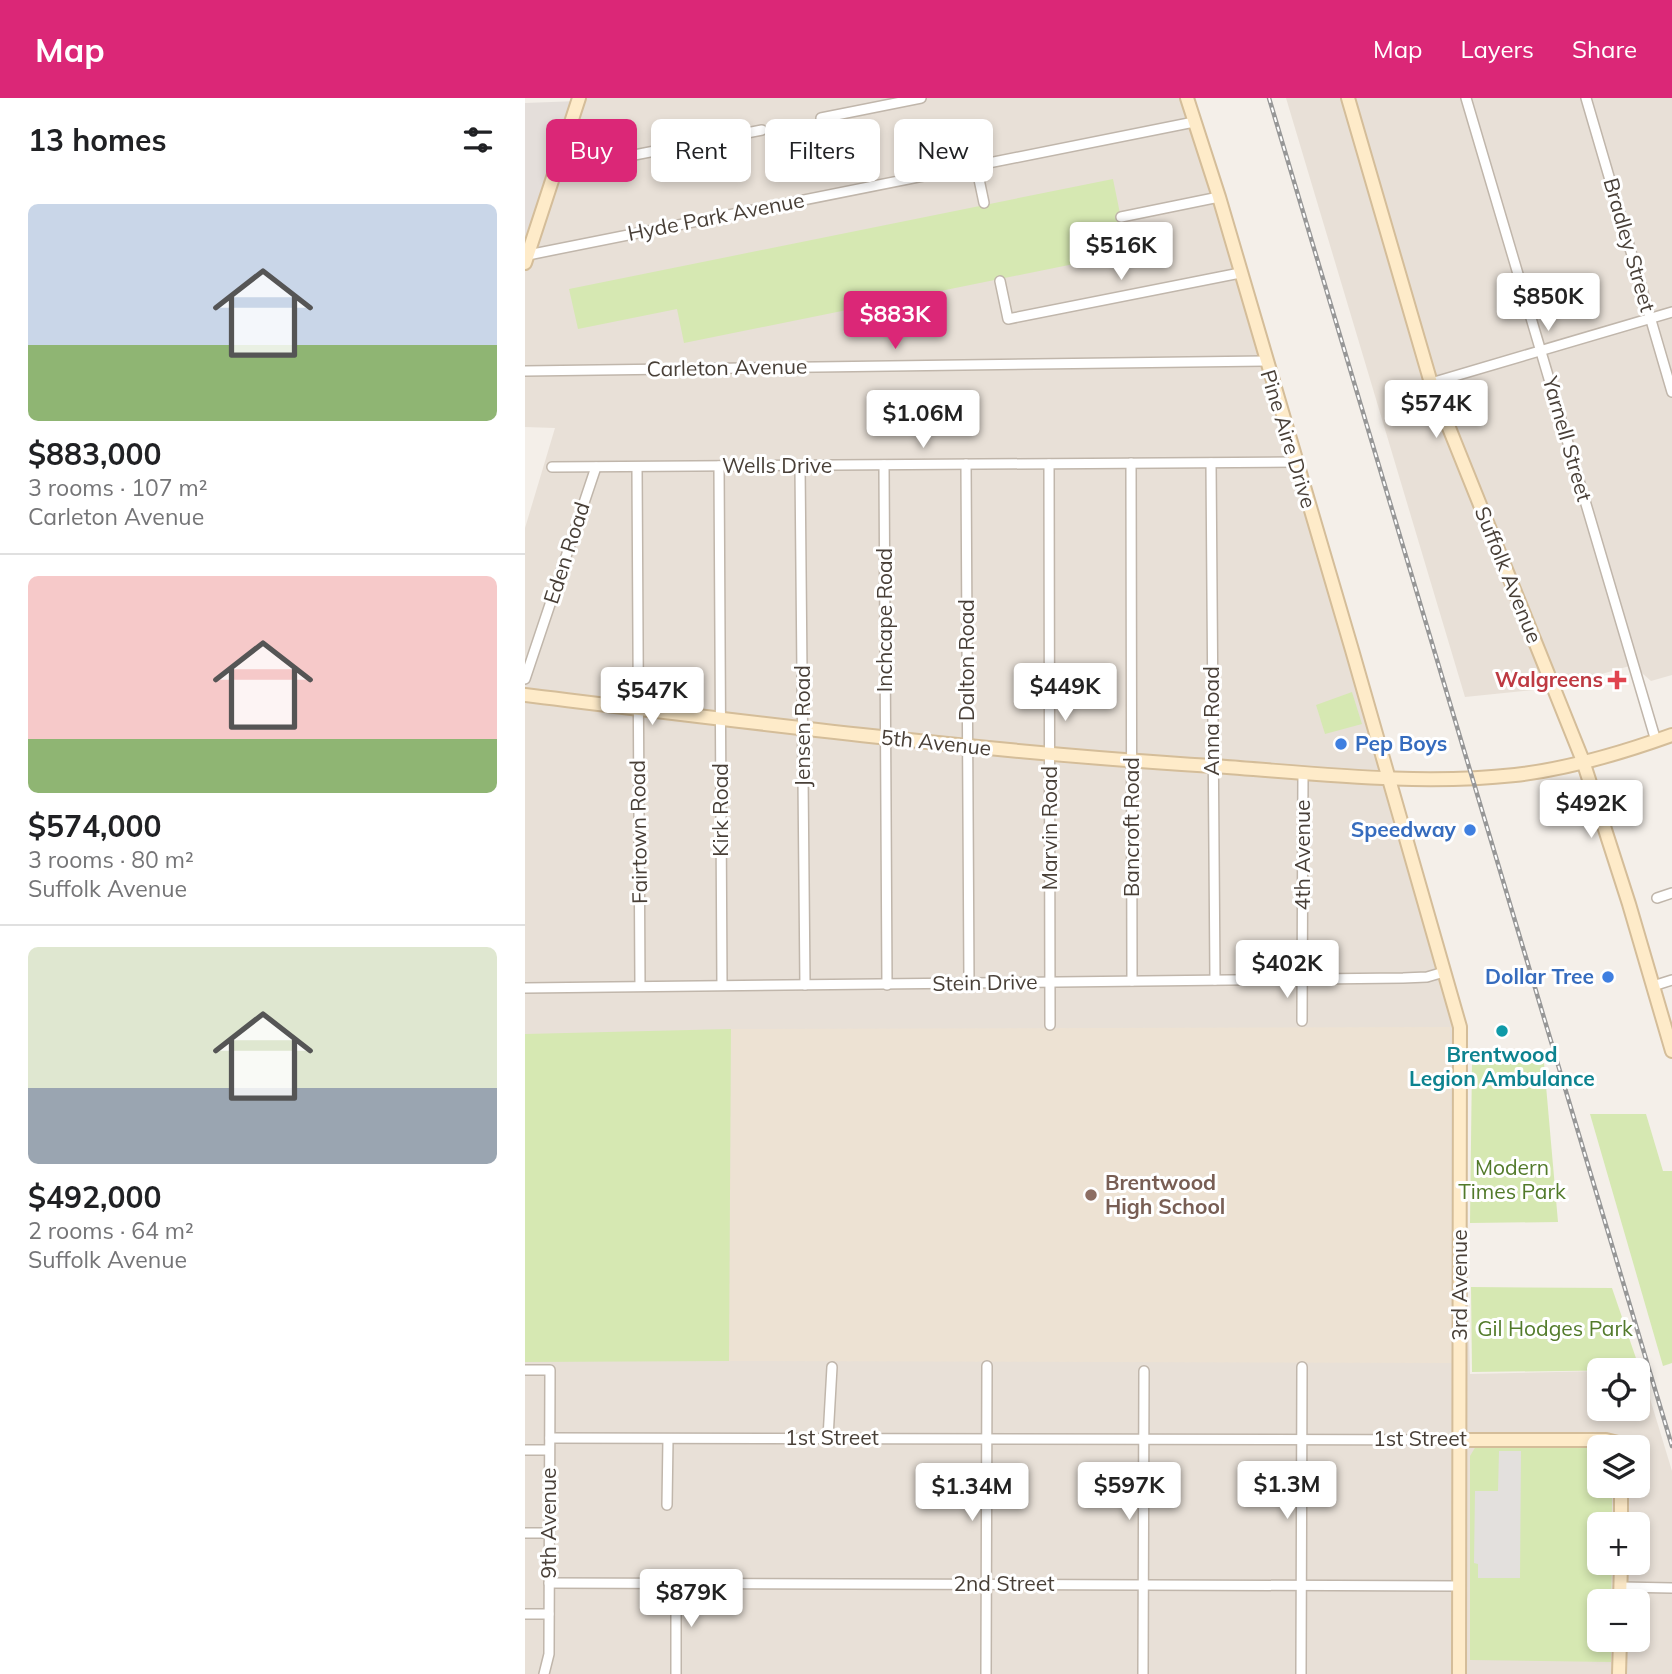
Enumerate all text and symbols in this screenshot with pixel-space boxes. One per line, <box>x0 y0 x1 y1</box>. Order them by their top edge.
text: Map <box>35 29 105 70</box>
text: Map <box>1373 34 1422 64</box>
text: Layers <box>1460 34 1534 64</box>
text: Share <box>1572 34 1637 64</box>
chip: Buy <box>546 119 637 182</box>
chip: Rent <box>651 119 751 182</box>
chip: Filters <box>765 119 880 182</box>
chip: New <box>894 119 993 182</box>
text: 13 homes <box>28 121 167 159</box>
icon: filters <box>459 121 497 159</box>
street label: Bradley Street <box>1598 175 1661 315</box>
street label: Hyde Park Avenue <box>625 186 806 246</box>
pin: $516K <box>1072 222 1170 282</box>
text: $516K <box>1086 230 1156 259</box>
icon: home <box>200 250 326 376</box>
pin: $850K <box>1499 274 1597 333</box>
text: $850K <box>1513 281 1583 310</box>
pin: $883K <box>846 292 944 351</box>
text: $883K <box>860 299 930 328</box>
street label: Carleton Avenue <box>646 353 808 381</box>
street label: Pine Aire Drive <box>1256 366 1322 511</box>
street label: Yarnell Street <box>1537 372 1598 504</box>
pin: $574K <box>1387 380 1485 440</box>
text: $574K <box>1401 388 1471 417</box>
pin: $1.06M <box>866 390 980 450</box>
text: $1.06M <box>883 398 963 427</box>
text: $883,000 <box>28 435 161 473</box>
street label: Wells Drive <box>722 452 832 478</box>
text: 3 rooms · 107 m² <box>28 473 208 502</box>
street label: Eden Road <box>537 498 595 607</box>
text: Carleton Avenue <box>28 502 204 531</box>
street label: Suffolk Avenue <box>1470 502 1548 647</box>
street label: Inchcape Road <box>871 548 897 692</box>
street label: Dalton Road <box>953 599 979 721</box>
icon: home <box>200 622 326 748</box>
pin: $449K <box>1016 664 1114 723</box>
street label: Jensen Road <box>789 665 815 787</box>
street label: Anna Road <box>1198 666 1224 776</box>
place label: Walgreens <box>1495 666 1603 692</box>
pin: $547K <box>603 668 701 727</box>
text: $449K <box>1030 671 1100 700</box>
marker: Walgreens <box>1609 672 1625 688</box>
text: $547K <box>617 675 687 704</box>
street label: 5th Avenue <box>880 723 993 761</box>
place label: Pep Boys <box>1355 730 1447 756</box>
marker: Pep Boys <box>1333 736 1349 752</box>
street label: Bancroft Road <box>1118 757 1144 897</box>
street label: Fairtown Road <box>624 760 652 904</box>
street label: Kirk Road <box>707 763 733 857</box>
street label: Marvin Road <box>1036 766 1062 890</box>
pin: $492K <box>1542 780 1640 840</box>
text: $492K <box>1556 788 1626 817</box>
street label: 4th Avenue <box>1289 800 1315 910</box>
text: $574,000 <box>28 807 161 845</box>
place label: Speedway <box>1351 816 1457 842</box>
marker: Speedway <box>1462 822 1478 838</box>
text: 3 rooms · 80 m² <box>28 845 194 874</box>
text: Suffolk Avenue <box>28 874 187 903</box>
pin: $402K <box>1238 940 1336 1000</box>
text: $402K <box>1252 948 1322 977</box>
place label: Dollar Tree <box>1485 963 1594 989</box>
street label: Stein Drive <box>932 968 1038 996</box>
marker: Dollar Tree <box>1600 969 1616 985</box>
icon: home <box>200 993 326 1119</box>
marker: Brentwood Legion Ambulance <box>1494 1023 1510 1039</box>
place label: Brentwood Legion Ambulance <box>1409 1041 1595 1091</box>
park label: Modern Times Park <box>1458 1154 1566 1204</box>
place label: Brentwood High School <box>1105 1169 1225 1219</box>
text: $492,000 <box>28 1178 161 1216</box>
marker: Brentwood High School <box>1083 1187 1099 1203</box>
text: 2 rooms · 64 m² <box>28 1216 194 1245</box>
street label: 3rd Avenue <box>1446 1229 1472 1341</box>
text: Suffolk Avenue <box>28 1245 187 1274</box>
park label: Gil Hodges Park <box>1477 1315 1633 1341</box>
map controls <box>1587 1358 1650 1652</box>
button: locate <box>1587 1358 1650 1421</box>
street label: 1st Street <box>785 1424 879 1450</box>
street label: 1st Street <box>1373 1425 1467 1451</box>
button: layers <box>1587 1435 1650 1498</box>
pin: $597K <box>1080 1462 1178 1522</box>
pin: $1.3M <box>1238 1462 1336 1521</box>
pin: $1.34M <box>915 1464 1029 1523</box>
street label: 9th Avenue <box>535 1468 561 1578</box>
text: $1.3M <box>1253 1469 1321 1498</box>
text: $597K <box>1094 1470 1164 1499</box>
text: $1.34M <box>932 1471 1012 1500</box>
button: + <box>1587 1512 1650 1575</box>
pin: $879K <box>642 1570 740 1629</box>
street label: 2nd Street <box>953 1570 1055 1596</box>
text: $879K <box>656 1577 726 1606</box>
button: − <box>1587 1589 1650 1652</box>

